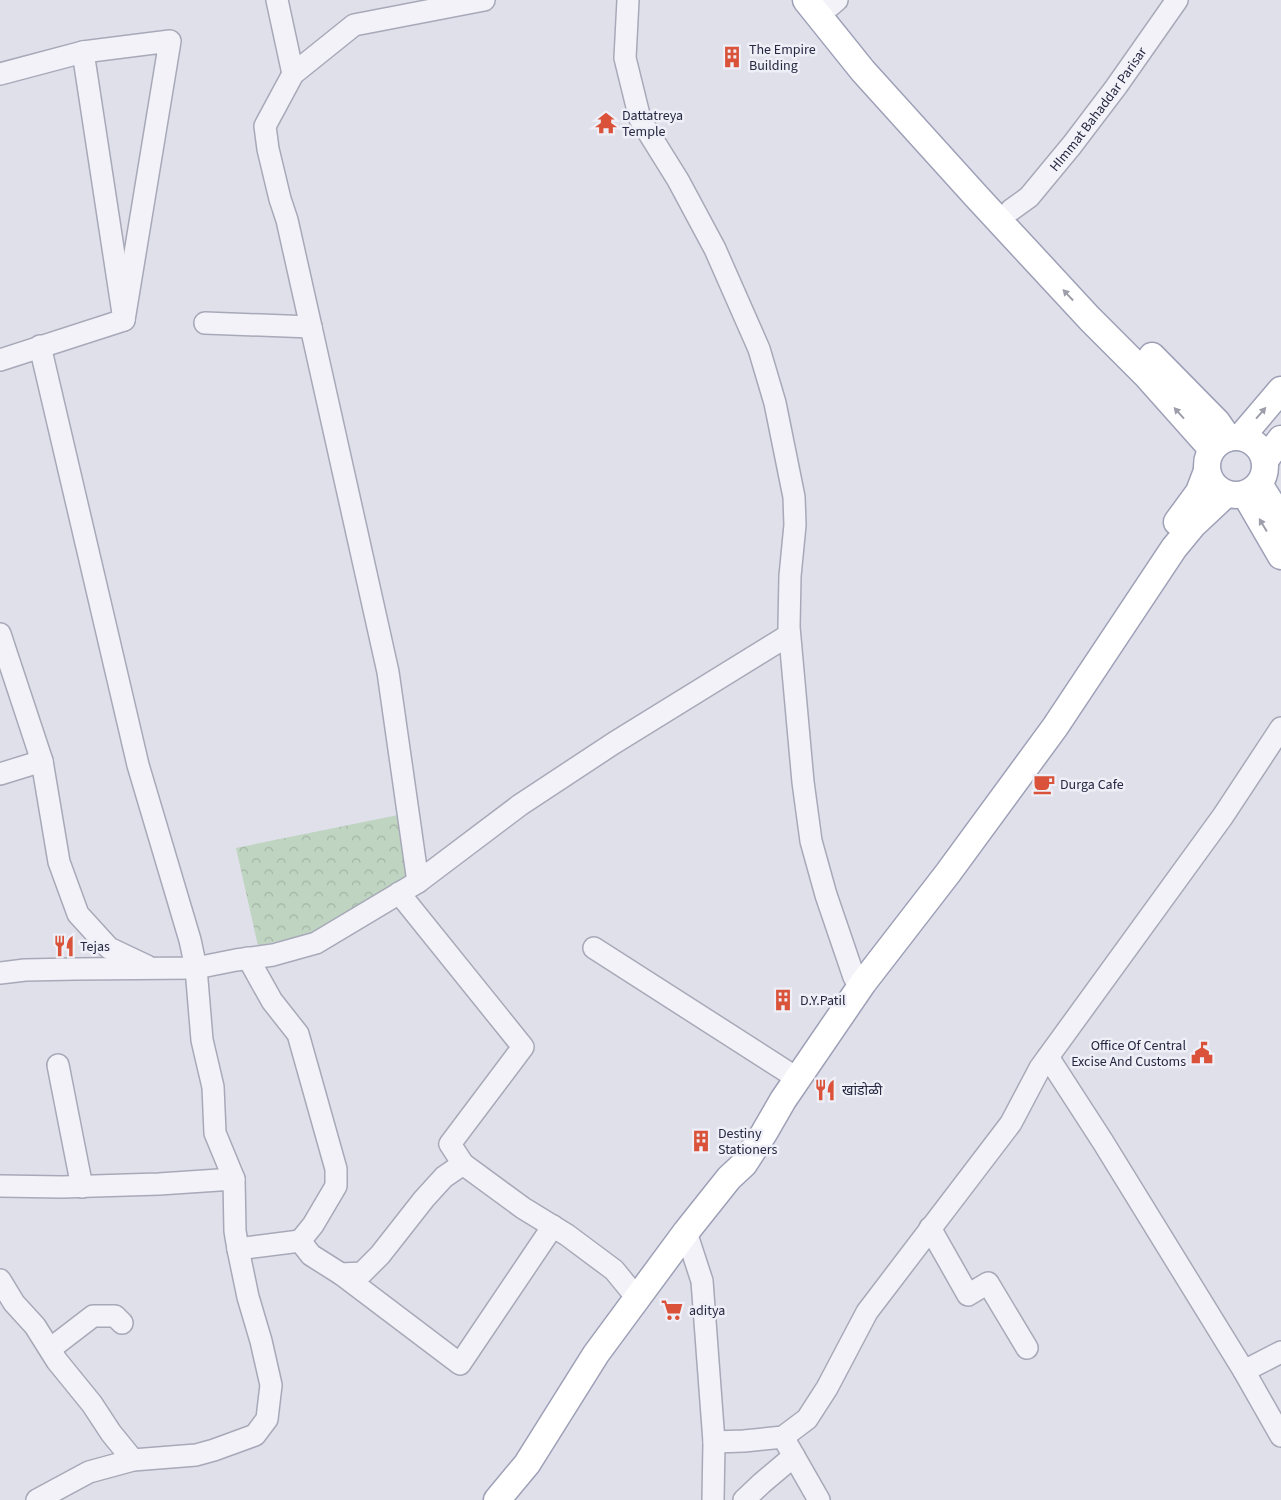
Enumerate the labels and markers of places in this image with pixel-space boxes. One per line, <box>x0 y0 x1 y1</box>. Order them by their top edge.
place label: The Empire Building <box>749 40 816 76</box>
building icon: The Empire Building <box>719 44 745 70</box>
place label: Dattatreya Temple <box>622 106 683 142</box>
temple icon: Dattatreya Temple <box>593 110 619 136</box>
cafe icon: Durga Cafe <box>1031 771 1057 797</box>
place label: Durga Cafe <box>1060 775 1124 795</box>
restaurant icon: Tejas <box>51 933 77 959</box>
place label: Tejas <box>80 937 110 957</box>
building icon: D.Y.Patil <box>770 987 796 1013</box>
place label: D.Y.Patil <box>800 991 846 1011</box>
place label: Office Of Central Excise And Customs <box>1071 1036 1186 1072</box>
public building icon: Office Of Central Excise And Customs <box>1189 1040 1215 1066</box>
restaurant icon: खांडोळी <box>812 1077 838 1103</box>
place label: खांडोळी <box>842 1081 883 1101</box>
place label: Destiny Stationers <box>718 1124 778 1160</box>
building icon: Destiny Stationers <box>688 1128 714 1154</box>
supermarket icon: aditya <box>659 1297 685 1323</box>
place label: aditya <box>689 1301 725 1321</box>

